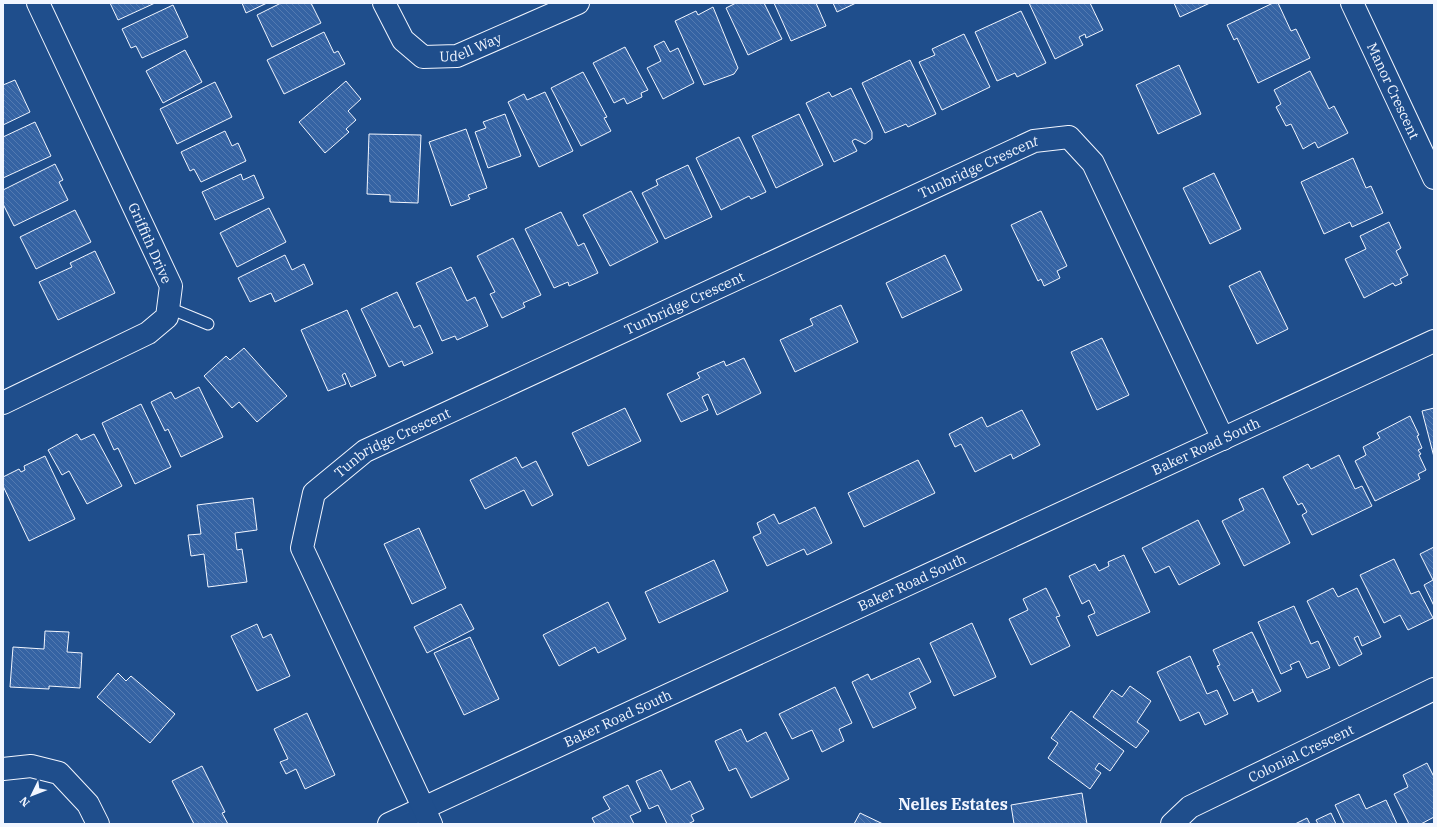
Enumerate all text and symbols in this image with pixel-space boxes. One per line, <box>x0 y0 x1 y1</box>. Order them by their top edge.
street label: Udell Way <box>439 28 505 66</box>
street label: Manor Crescent <box>1363 40 1423 142</box>
street label: Tunbridge Crescent <box>915 132 1039 202</box>
street label: Griffith Drive <box>124 200 176 286</box>
street label: Tunbridge Crescent <box>621 267 747 339</box>
street label: Tunbridge Crescent <box>331 404 453 482</box>
street label: Baker Road South <box>1149 414 1263 479</box>
street label: Baker Road South <box>855 549 969 615</box>
street label: Baker Road South <box>561 685 675 751</box>
street label: Colonial Crescent <box>1245 720 1357 787</box>
north arrow <box>12 775 52 815</box>
text: N <box>16 794 33 810</box>
district label: Nelles Estates <box>898 794 1008 814</box>

